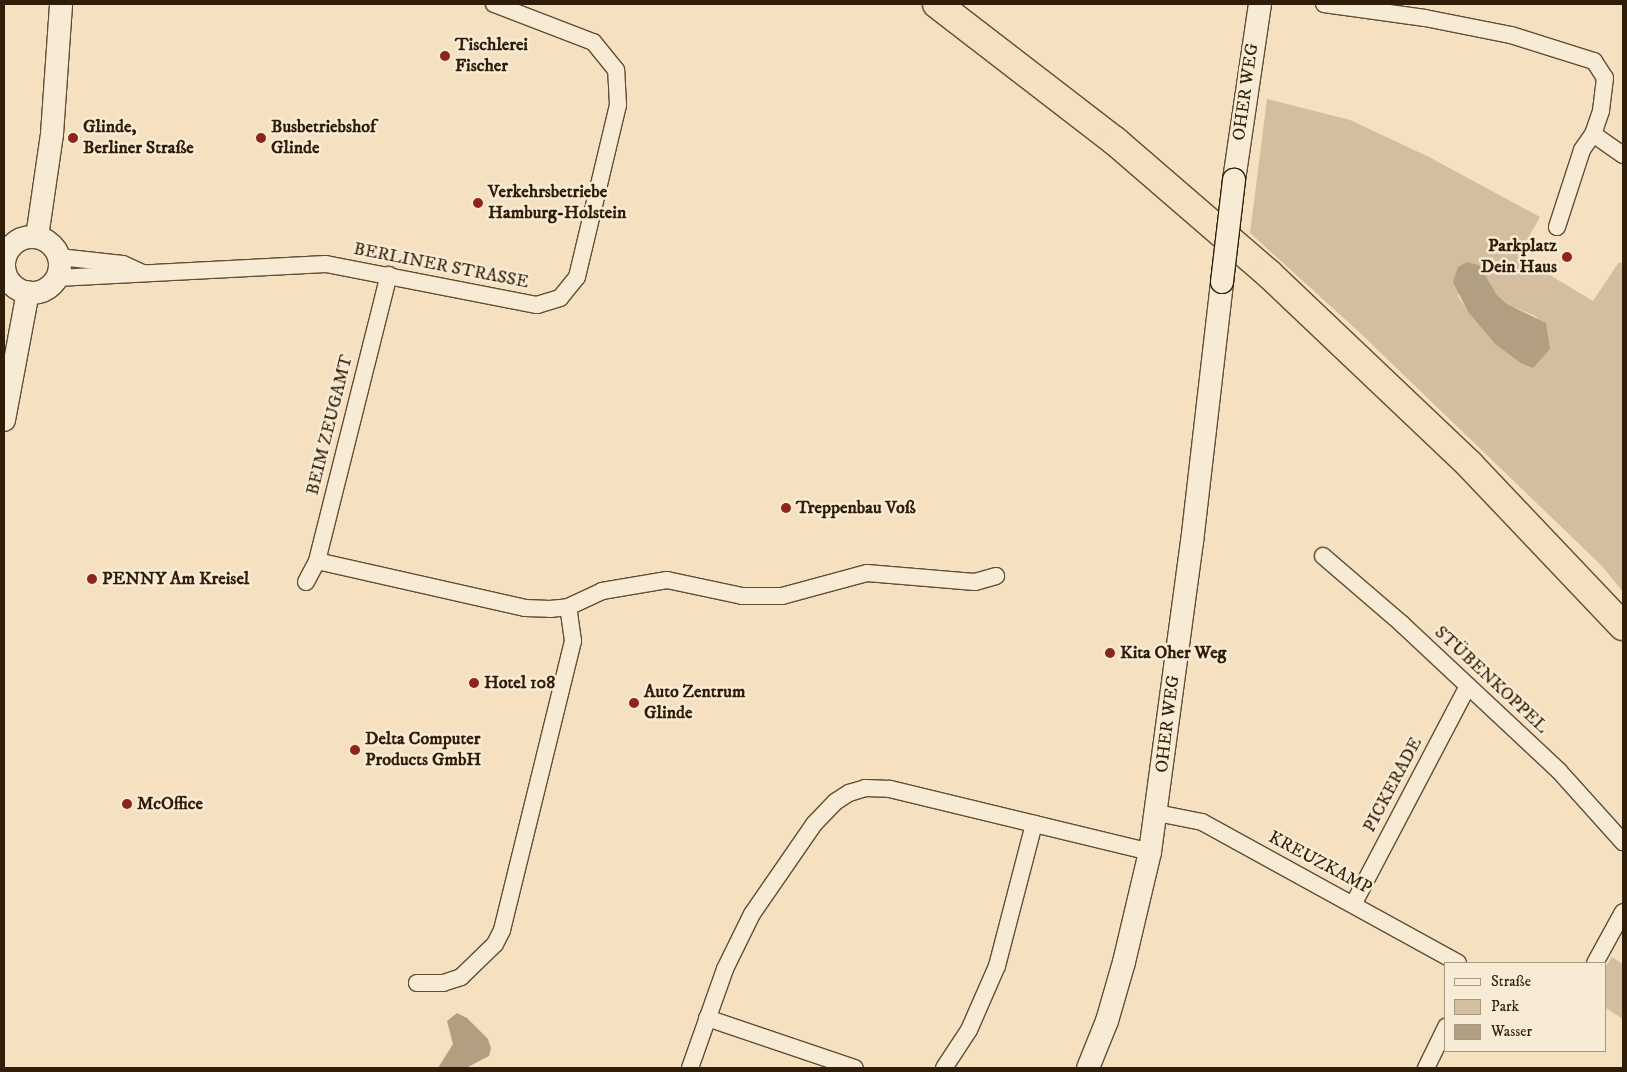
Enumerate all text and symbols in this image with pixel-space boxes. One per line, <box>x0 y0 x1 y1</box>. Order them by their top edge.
place label: Tischlerei Fischer <box>455 35 528 78</box>
street label: OHER WEG <box>1228 42 1264 142</box>
marker: Tischlerei Fischer <box>439 50 451 62</box>
place label: Glinde, Berliner Straße <box>83 117 194 160</box>
place label: Busbetriebshof Glinde <box>271 117 376 160</box>
marker: Glinde, Berliner Straße <box>67 132 79 144</box>
marker: Busbetriebshof Glinde <box>255 132 267 144</box>
place label: Verkehrsbetriebe Hamburg-Holstein <box>488 182 626 224</box>
marker: Verkehrsbetriebe Hamburg-Holstein <box>472 197 484 209</box>
place label: Parkplatz Dein Haus <box>1481 236 1557 278</box>
street label: BERLINER STRASSE <box>352 238 530 294</box>
marker: Parkplatz Dein Haus <box>1561 251 1573 263</box>
street label: BEIM ZEUGAMT <box>302 353 358 497</box>
place label: Treppenbau Voß <box>796 497 916 519</box>
marker: Treppenbau Voß <box>780 502 792 514</box>
place label: PENNY Am Kreisel <box>102 568 249 590</box>
marker: PENNY Am Kreisel <box>86 573 98 585</box>
street label: STÜBENKOPPEL <box>1430 622 1552 738</box>
place label: Kita Oher Weg <box>1120 642 1226 664</box>
marker: Kita Oher Weg <box>1104 647 1116 659</box>
place label: Hotel 108 <box>484 672 555 694</box>
street label: OHER WEG <box>1151 674 1185 774</box>
marker: Hotel 108 <box>468 677 480 689</box>
place label: Auto Zentrum Glinde <box>644 682 746 724</box>
marker: Auto Zentrum Glinde <box>628 697 640 709</box>
place label: Delta Computer Products GmbH <box>365 729 481 772</box>
street label: PICKERADE <box>1359 734 1427 836</box>
marker: Delta Computer Products GmbH <box>349 744 361 756</box>
place label: McOffice <box>137 793 203 815</box>
marker: McOffice <box>121 798 133 810</box>
street label: KREUZKAMP <box>1265 827 1375 899</box>
legend <box>1444 962 1607 1052</box>
text: Straße <box>1491 972 1531 991</box>
text: Park <box>1491 997 1519 1016</box>
text: Wasser <box>1491 1022 1532 1041</box>

